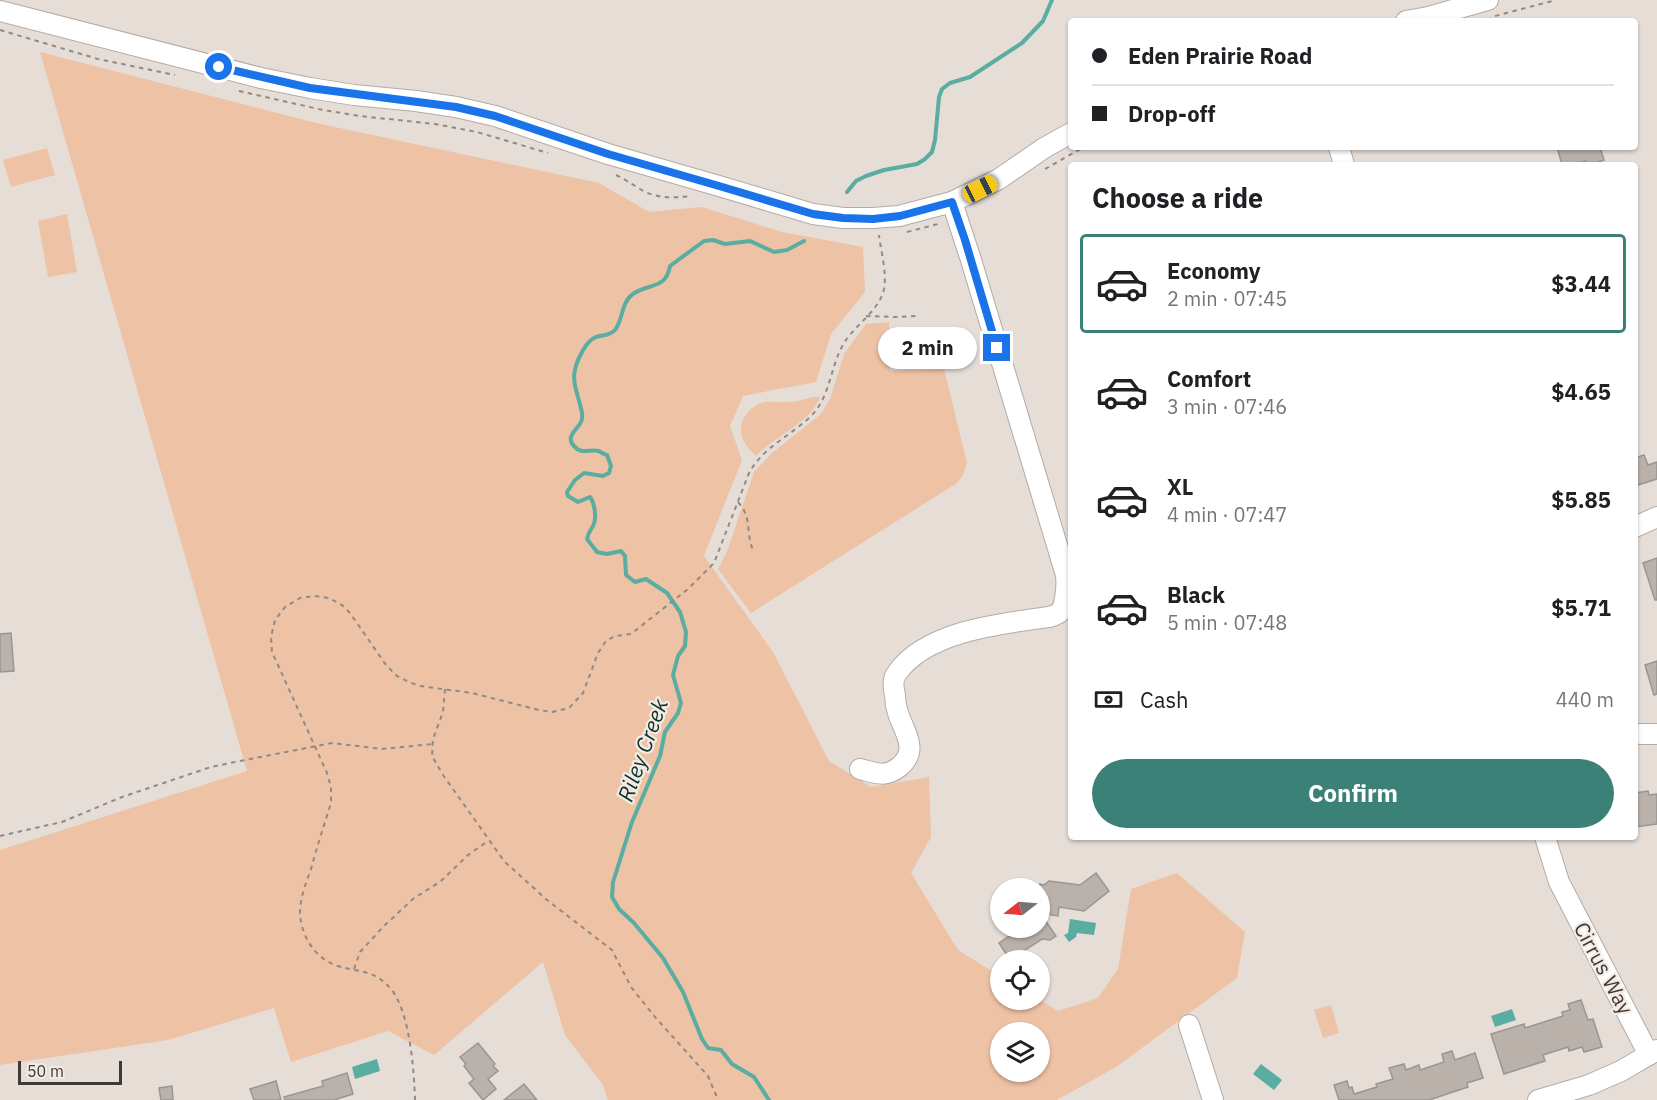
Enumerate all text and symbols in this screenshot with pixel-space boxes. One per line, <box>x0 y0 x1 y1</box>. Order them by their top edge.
text: Eden Prairie Road <box>1128 41 1312 70</box>
route start <box>205 53 232 80</box>
text: Drop-off <box>1128 99 1215 128</box>
car <box>960 173 1000 205</box>
text: Choose a ride <box>1092 180 1263 215</box>
text: Economy <box>1167 256 1261 285</box>
icon: car <box>1095 257 1149 311</box>
text: $3.44 <box>1551 269 1611 298</box>
text: 2 min · 07:45 <box>1167 285 1287 312</box>
callout: 2 min <box>877 327 976 369</box>
text: 2 min <box>901 334 954 361</box>
route end <box>983 334 1010 361</box>
text: Comfort <box>1167 364 1251 393</box>
icon: car <box>1095 365 1149 419</box>
text: $4.65 <box>1551 377 1611 406</box>
text: 3 min · 07:46 <box>1167 393 1287 420</box>
text: XL <box>1167 472 1193 501</box>
icon: car <box>1095 473 1149 527</box>
text: $5.85 <box>1551 485 1611 514</box>
text: 4 min · 07:47 <box>1167 501 1287 528</box>
text: Black <box>1167 580 1225 609</box>
icon: car <box>1095 581 1149 635</box>
text: $5.71 <box>1551 593 1611 622</box>
text: 5 min · 07:48 <box>1167 609 1287 636</box>
icon: cash <box>1092 683 1125 716</box>
text: Cash <box>1140 685 1189 714</box>
text: 440 m <box>1556 686 1614 713</box>
water label: Riley Creek <box>610 694 674 805</box>
button: Confirm <box>1092 759 1614 828</box>
north arrow <box>990 878 1050 938</box>
map controls <box>990 878 1050 1082</box>
street label: Cirrus Way <box>1568 917 1640 1020</box>
button: locate <box>990 950 1050 1010</box>
button: layers <box>990 1022 1050 1082</box>
scale bar <box>18 1058 122 1086</box>
text: 50 m <box>27 1061 64 1081</box>

